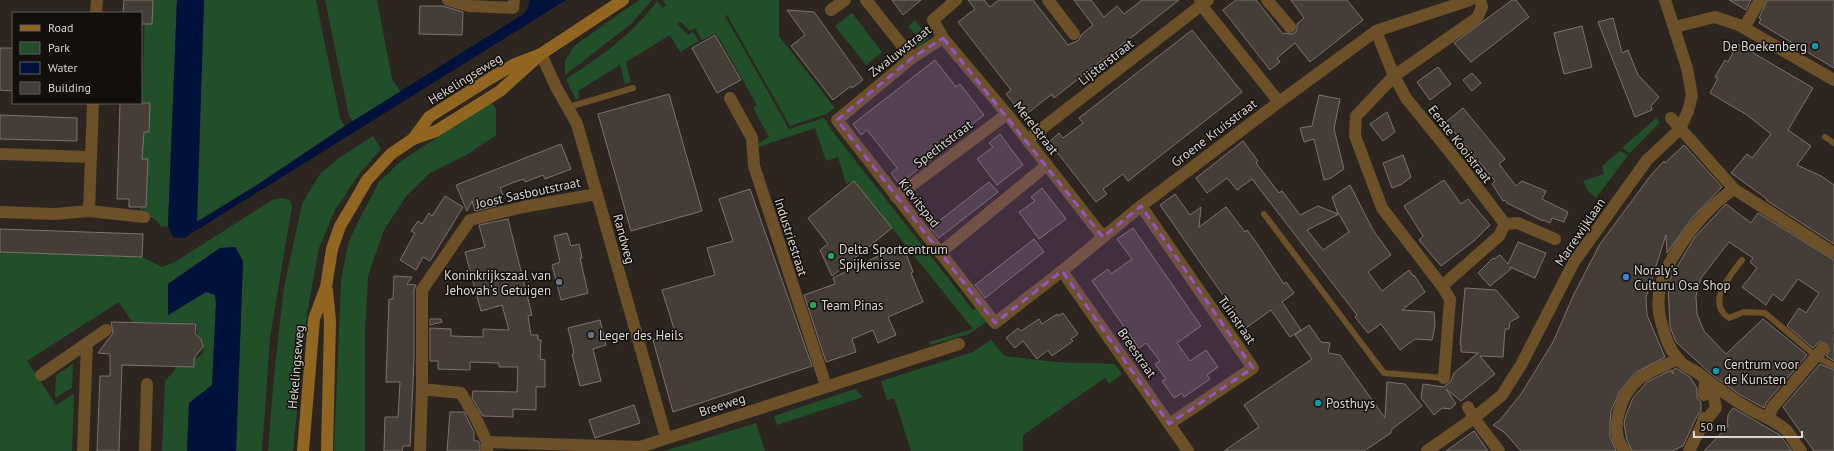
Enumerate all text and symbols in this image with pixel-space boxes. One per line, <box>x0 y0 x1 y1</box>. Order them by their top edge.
legend <box>12 12 142 104</box>
text: Road <box>48 20 73 35</box>
street label: Zwaluwstraat <box>865 21 935 81</box>
street label: Lijsterstraat <box>1075 35 1138 89</box>
place label: De Boekenberg <box>1722 38 1807 55</box>
text: Park <box>48 40 70 55</box>
marker: De Boekenberg <box>1810 41 1820 51</box>
street label: Hekelingseweg <box>425 49 505 109</box>
text: Water <box>48 60 78 75</box>
text: Building <box>48 80 91 95</box>
street label: Groene Kruisstraat <box>1168 95 1261 171</box>
street label: Merelstraat <box>1010 98 1063 159</box>
street label: Eerste Kooistraat <box>1424 102 1496 187</box>
street label: Spechtstraat <box>910 116 976 172</box>
street label: Joost Sasboutstraat <box>473 173 583 213</box>
street label: Kievitspad <box>894 175 944 231</box>
street label: Marrewijklaan <box>1551 195 1609 269</box>
street label: Industriestraat <box>770 196 812 279</box>
street label: Randweg <box>609 212 639 266</box>
place label: Delta Sportcentrum Spijkenisse <box>839 241 948 273</box>
marker: Delta Sportcentrum Spijkenisse <box>826 251 836 261</box>
place label: Noraly's Culturu Osa Shop <box>1634 262 1731 294</box>
place label: Koninkrijkszaal van Jehovah's Getuigen <box>444 267 551 299</box>
marker: Noraly's Culturu Osa Shop <box>1621 272 1631 282</box>
marker: Koninkrijkszaal van Jehovah's Getuigen <box>554 277 564 287</box>
street label: Tuinstraat <box>1214 293 1260 348</box>
place label: Team Pinas <box>821 297 883 314</box>
marker: Team Pinas <box>808 300 818 310</box>
street label: Hekelingseweg <box>284 324 308 410</box>
street label: Breestraat <box>1114 325 1161 382</box>
place label: Leger des Heils <box>599 327 684 344</box>
marker: Leger des Heils <box>586 330 596 340</box>
place label: Centrum voor de Kunsten <box>1724 356 1799 388</box>
marker: Centrum voor de Kunsten <box>1711 366 1721 376</box>
street label: Breeweg <box>697 390 747 420</box>
place label: Posthuys <box>1326 395 1375 412</box>
marker: Posthuys <box>1313 398 1323 408</box>
scale bar <box>1694 413 1802 439</box>
text: 50 m <box>1700 419 1726 434</box>

